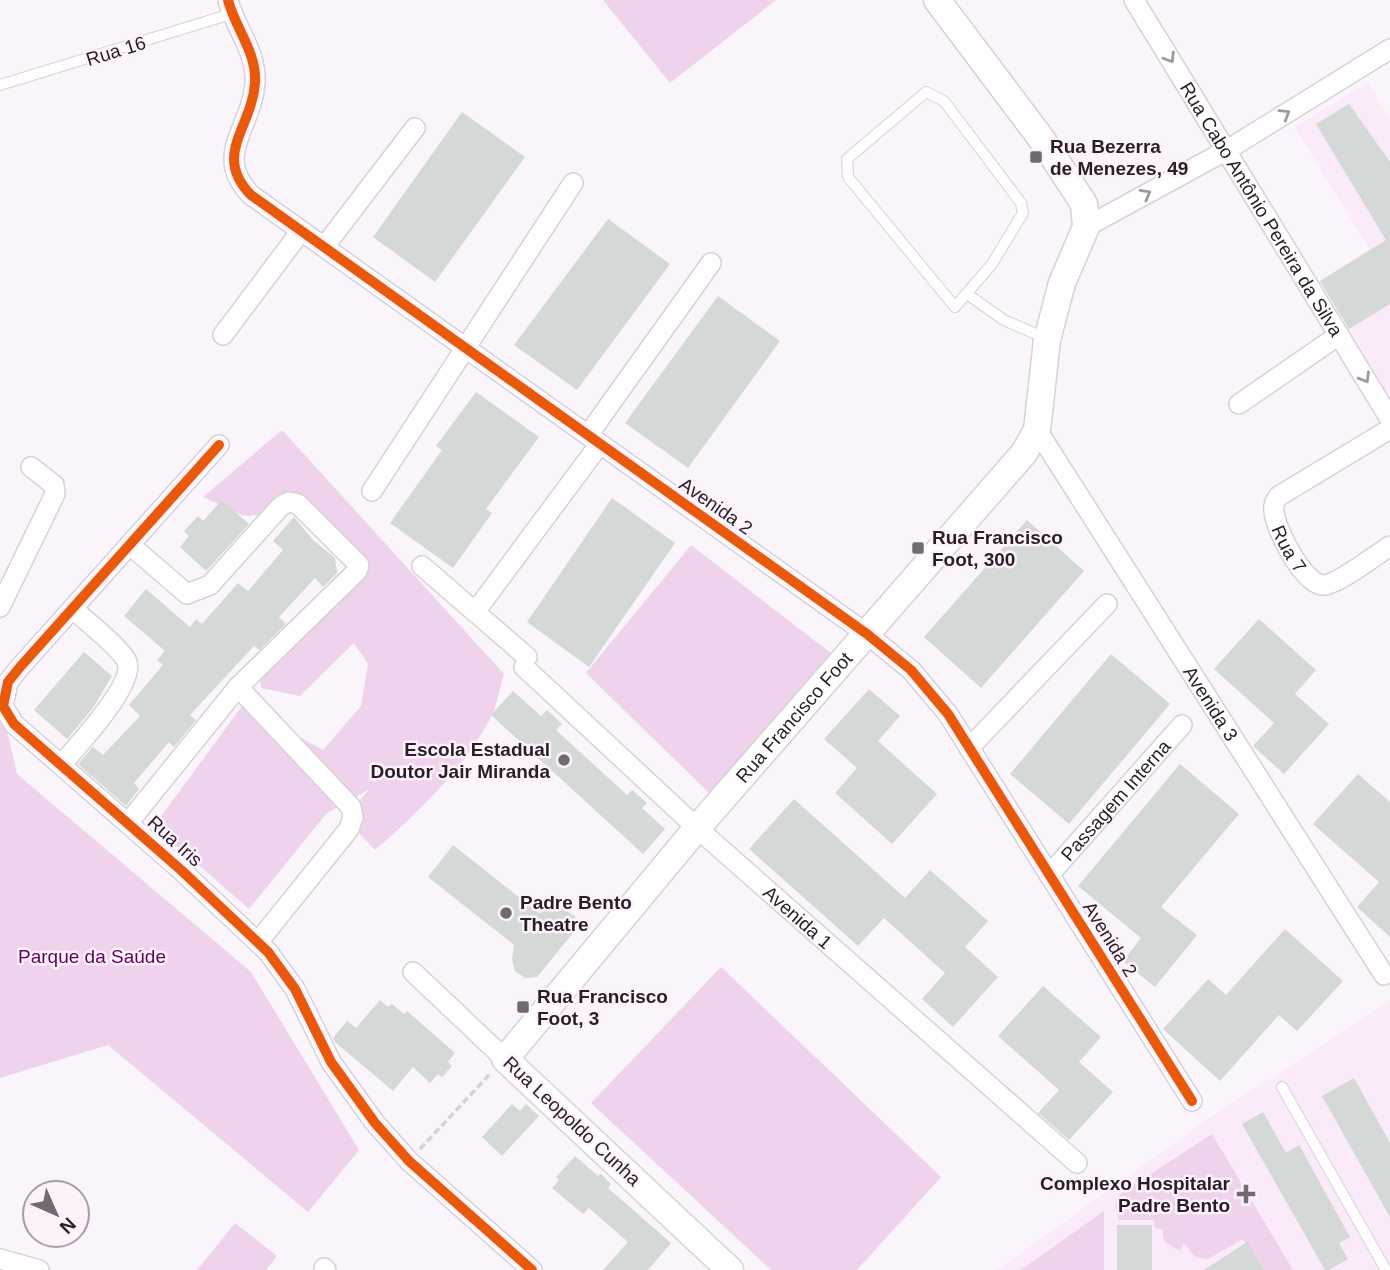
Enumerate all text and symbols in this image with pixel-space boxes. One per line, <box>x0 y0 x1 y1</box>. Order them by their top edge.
street label: Rua 16 <box>84 32 148 70</box>
one-way arrow <box>1162 50 1175 63</box>
street label: Rua Cabo Antônio Pereira da Silva <box>1176 78 1348 340</box>
one-way arrow <box>1278 109 1291 122</box>
place label: Rua Bezerra de Menezes, 49 <box>1050 136 1188 179</box>
marker: Rua Bezerra de Menezes, 49 <box>1028 149 1044 165</box>
one-way arrow <box>1139 189 1152 202</box>
one-way arrow <box>1357 370 1370 383</box>
street label: Avenida 2 <box>676 473 756 539</box>
street label: Rua 7 <box>1268 522 1311 577</box>
place label: Rua Francisco Foot, 300 <box>932 527 1063 570</box>
marker: Rua Francisco Foot, 300 <box>910 540 926 556</box>
street label: Rua Francisco Foot <box>731 647 857 787</box>
street label: Avenida 3 <box>1180 662 1242 744</box>
street label: Passagem Interna <box>1056 735 1175 865</box>
place label: Escola Estadual Doutor Jair Miranda <box>371 739 550 782</box>
marker: Escola Estadual Doutor Jair Miranda <box>556 752 572 768</box>
street label: Rua Iris <box>144 811 206 871</box>
street label: Avenida 1 <box>759 881 837 953</box>
place label: Padre Bento Theatre <box>520 892 632 935</box>
street label: Avenida 2 <box>1079 898 1141 980</box>
marker: Padre Bento Theatre <box>498 905 514 921</box>
park label: Parque da Saúde <box>18 946 166 967</box>
place label: Rua Francisco Foot, 3 <box>537 986 668 1029</box>
marker: Rua Francisco Foot, 3 <box>515 999 531 1015</box>
street label: Rua Leopoldo Cunha <box>499 1052 645 1190</box>
place label: Complexo Hospitalar Padre Bento <box>1040 1173 1231 1216</box>
north arrow <box>21 1179 91 1249</box>
marker: Complexo Hospitalar Padre Bento <box>1236 1184 1256 1204</box>
text: N <box>55 1213 80 1238</box>

